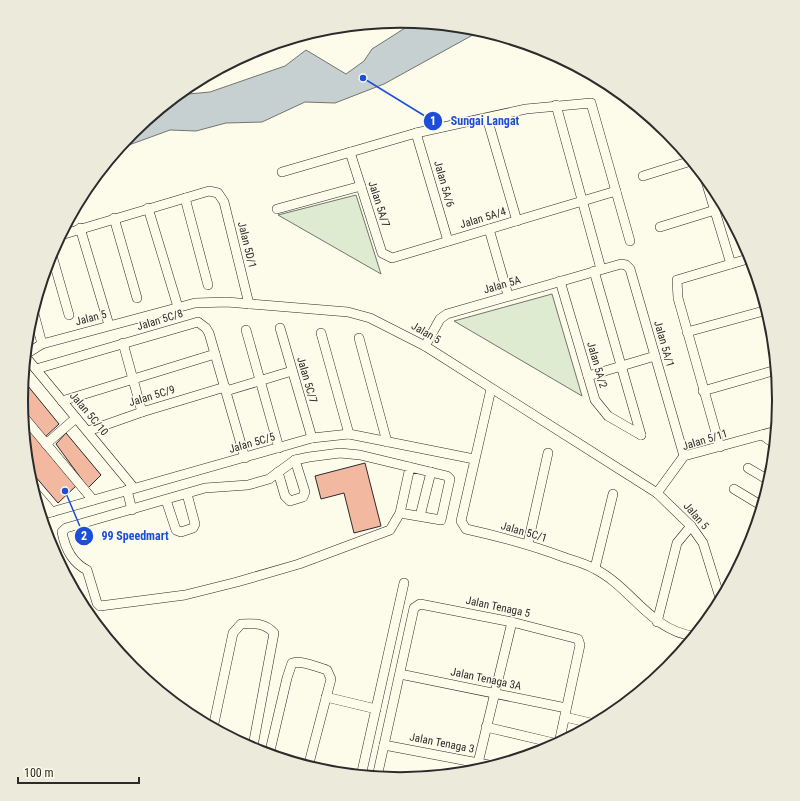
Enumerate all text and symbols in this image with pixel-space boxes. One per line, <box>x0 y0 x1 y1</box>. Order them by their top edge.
callout: Sungai Langat <box>423 109 528 133</box>
text: 1 <box>430 114 436 128</box>
text: Sungai Langat <box>451 114 520 128</box>
street label: Jalan 5A/6 <box>431 159 457 209</box>
street label: Jalan 5A/7 <box>365 179 393 229</box>
street label: Jalan 5A/4 <box>458 205 508 231</box>
street label: Jalan 5D/1 <box>235 220 259 270</box>
street label: Jalan 5A <box>482 273 523 296</box>
street label: Jalan 5C/8 <box>135 307 185 333</box>
street label: Jalan 5 <box>74 308 108 328</box>
street label: Jalan 5 <box>409 319 443 347</box>
street label: Jalan 5A/1 <box>651 319 677 369</box>
street label: Jalan 5A/2 <box>584 340 610 390</box>
street label: Jalan 5C/7 <box>294 355 320 405</box>
street label: Jalan 5C/9 <box>127 383 177 409</box>
street label: Jalan 5C/10 <box>67 390 111 438</box>
street label: Jalan 5/11 <box>681 427 729 453</box>
street label: Jalan 5C/5 <box>227 430 277 456</box>
street label: Jalan 5 <box>681 500 711 532</box>
street label: Jalan 5C/1 <box>499 519 549 545</box>
callout: 99 Speedmart <box>74 524 177 548</box>
text: 2 <box>81 529 87 543</box>
text: 99 Speedmart <box>101 529 169 543</box>
street label: Jalan Tenaga 5 <box>465 594 531 620</box>
street label: Jalan Tenaga 3A <box>449 665 523 693</box>
street label: Jalan Tenaga 3 <box>409 730 475 756</box>
scale bar <box>18 759 139 785</box>
text: 100 m <box>24 766 54 780</box>

